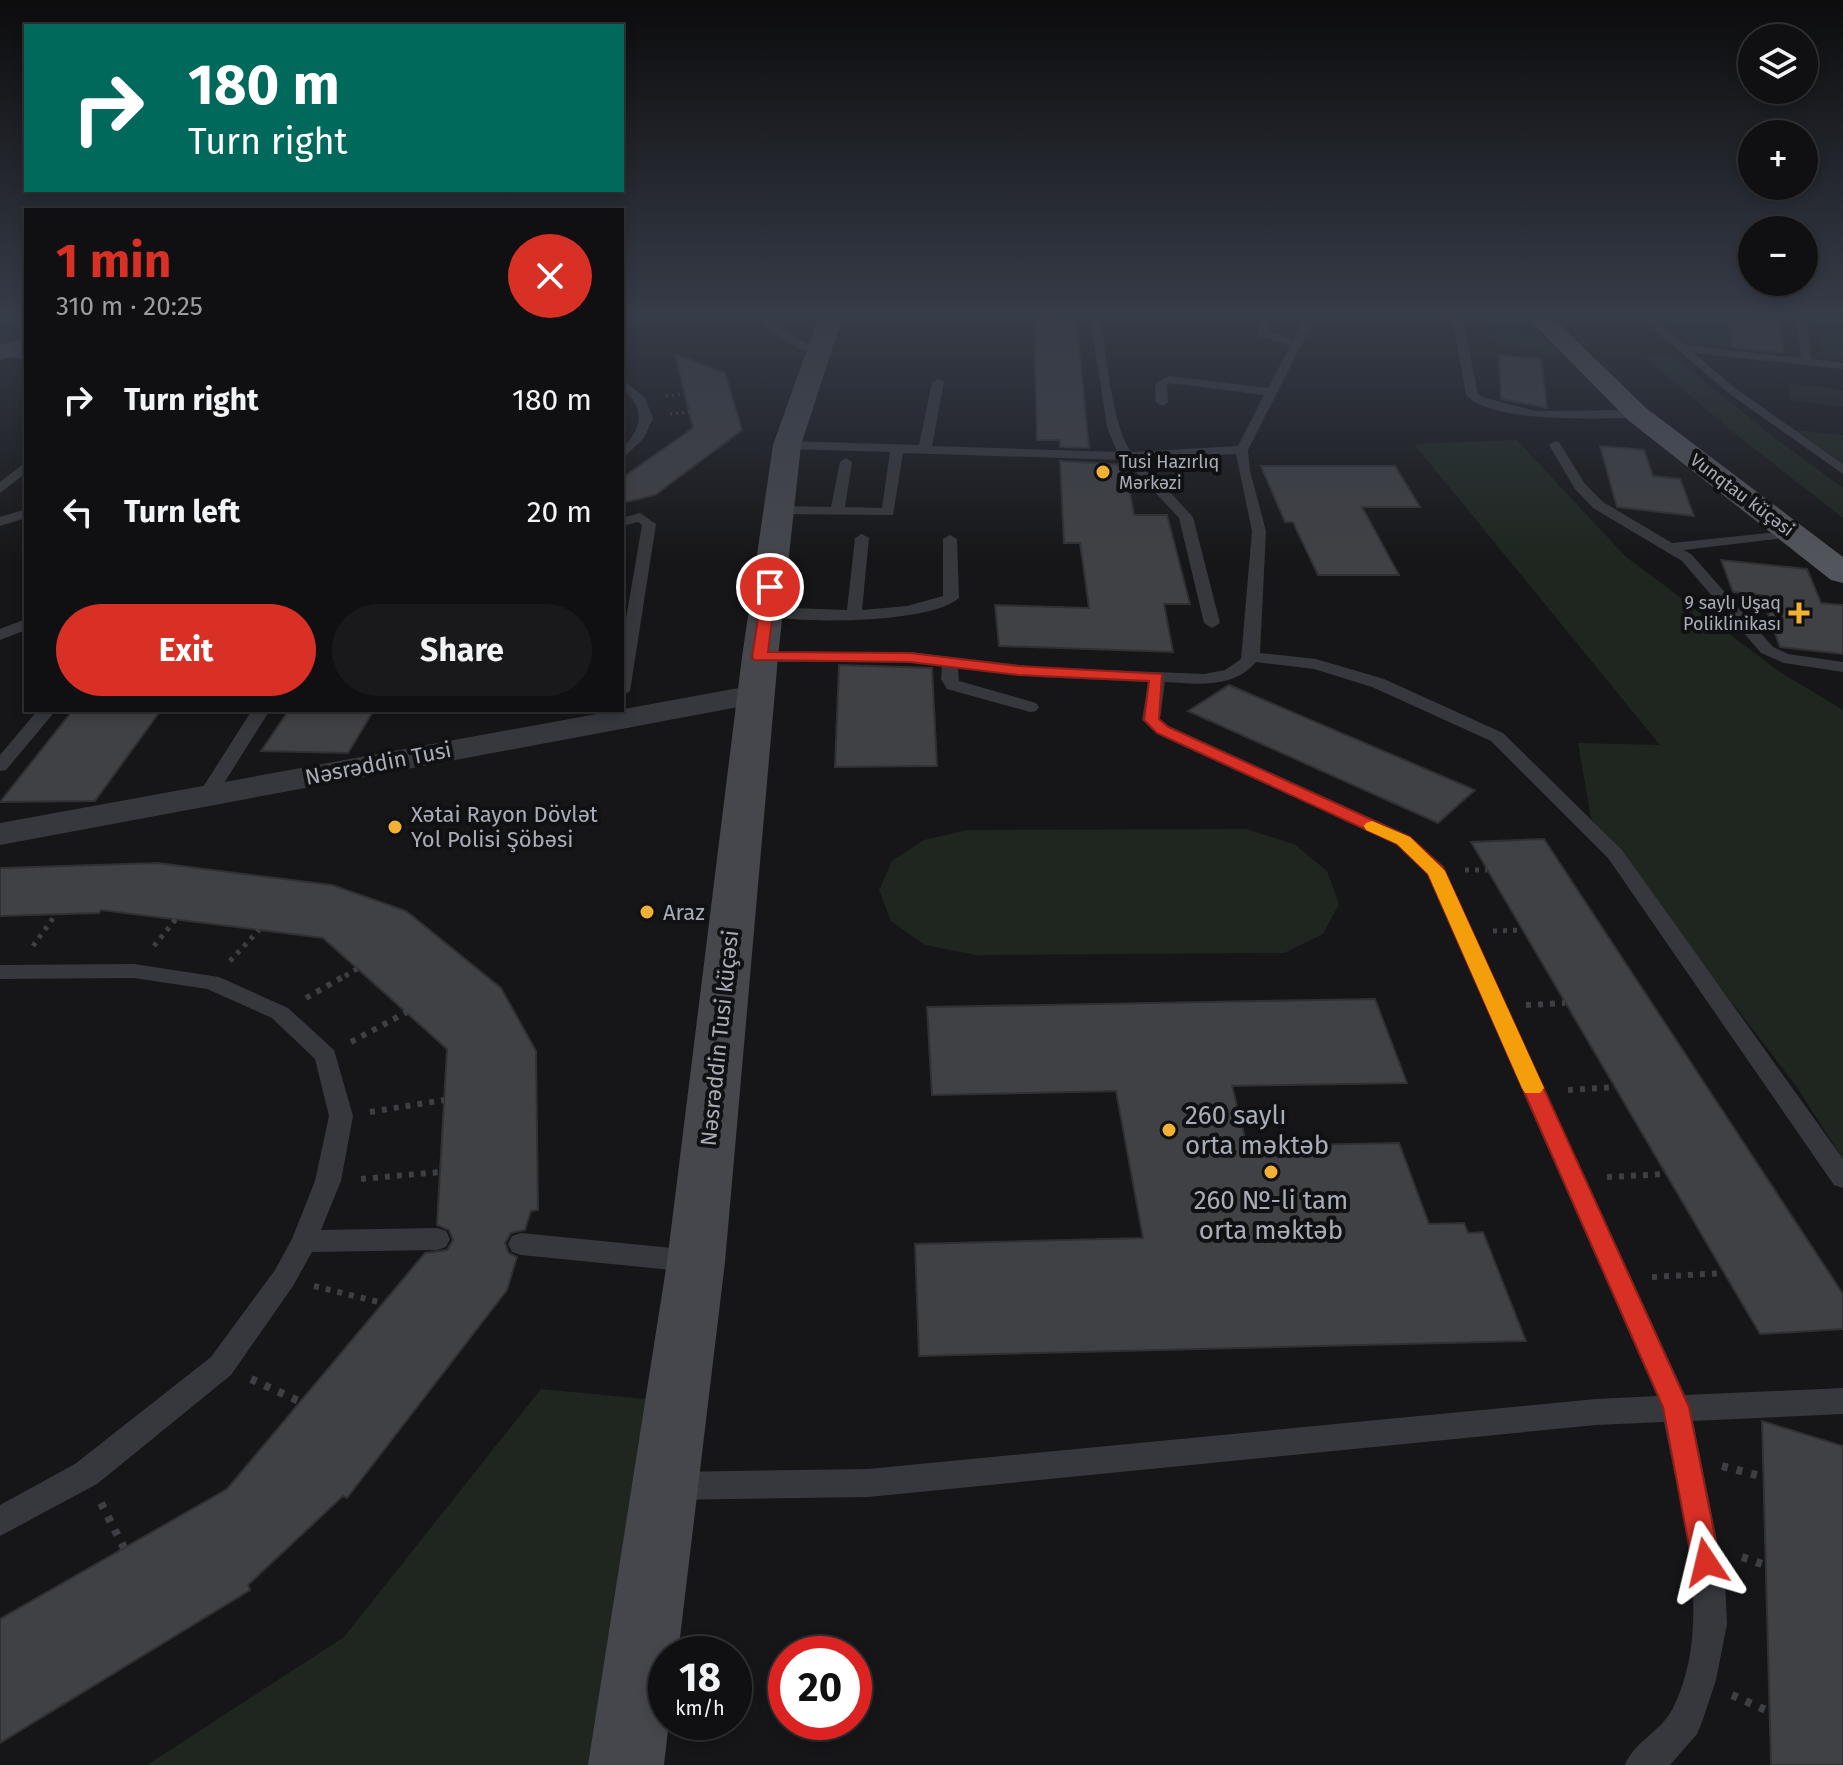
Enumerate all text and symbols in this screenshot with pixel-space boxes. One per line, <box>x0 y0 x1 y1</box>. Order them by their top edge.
map controls <box>1738 24 1818 296</box>
button: layers <box>1738 24 1818 104</box>
text: 180 m <box>188 52 340 119</box>
icon: right <box>56 56 160 160</box>
text: Turn right <box>188 120 348 164</box>
button: + <box>1738 120 1818 200</box>
button: − <box>1738 216 1818 296</box>
text: 1 min <box>56 232 171 290</box>
button: close <box>508 234 592 318</box>
text: 310 m · 20:25 <box>56 291 203 322</box>
icon: right <box>56 378 100 422</box>
text: Turn right <box>124 382 259 418</box>
text: 180 m <box>512 382 592 418</box>
street label: Vunqtau küçəsi <box>1686 449 1798 541</box>
place label: Tusi Hazırlıq Mərkəzi <box>1119 451 1219 494</box>
marker: Tusi Hazırlıq Mərkəzi <box>1094 463 1112 481</box>
icon: left <box>56 490 100 534</box>
text: Turn left <box>124 494 240 530</box>
text: 20 m <box>527 494 592 530</box>
pin <box>736 553 804 621</box>
icon: arrive <box>748 565 792 609</box>
place label: 9 saylı Uşaq Poliklinikası <box>1683 592 1781 635</box>
marker: 9 saylı Uşaq Poliklinikası <box>1788 602 1810 624</box>
button: Exit <box>56 604 316 696</box>
button: Share <box>332 604 592 696</box>
street label: Nəsrəddin Tusi <box>303 736 454 791</box>
place label: Xətai Rayon Dövlət Yol Polisi Şöbəsi <box>411 801 598 853</box>
marker: Xətai Rayon Dövlət Yol Polisi Şöbəsi <box>386 818 404 836</box>
place label: Araz <box>663 899 705 926</box>
marker: Araz <box>638 903 656 921</box>
street label: Nəsrəddin Tusi küçəsi <box>695 929 744 1147</box>
place label: 260 saylı orta məktəb <box>1185 1100 1329 1161</box>
marker: 260 saylı orta məktəb <box>1160 1121 1178 1139</box>
marker: 260 №-li tam orta məktəb <box>1262 1163 1280 1181</box>
place label: 260 №-li tam orta məktəb <box>1194 1185 1348 1246</box>
position arrow <box>1664 1520 1748 1604</box>
speed limit sign: 20 <box>768 1636 872 1740</box>
text: 18 <box>679 1654 721 1702</box>
text: km/h <box>675 1696 725 1720</box>

